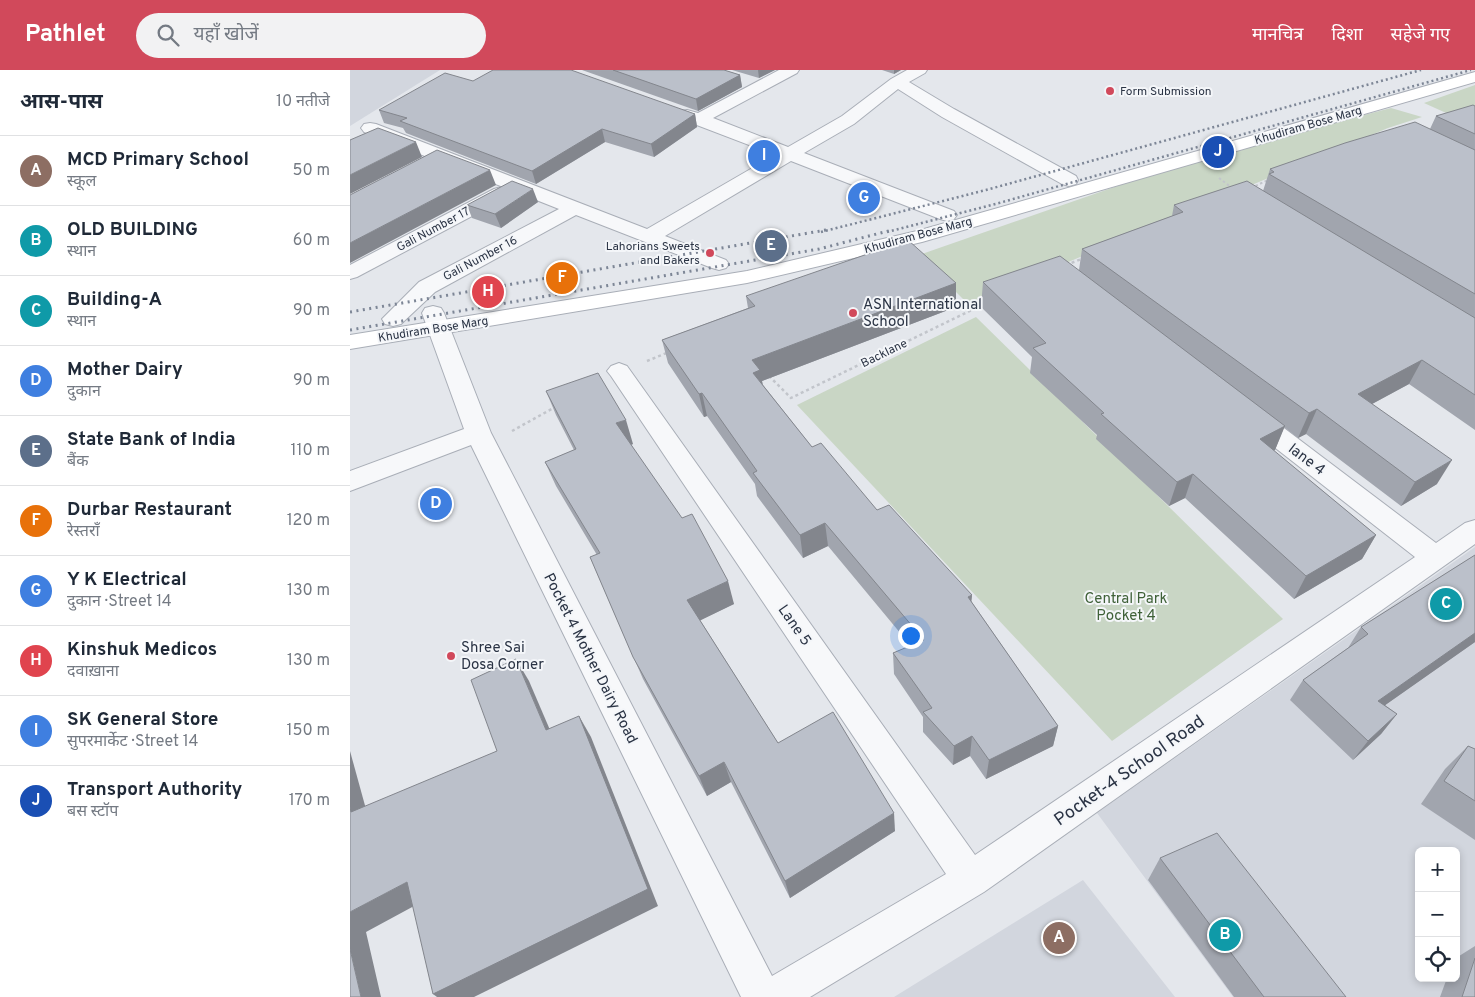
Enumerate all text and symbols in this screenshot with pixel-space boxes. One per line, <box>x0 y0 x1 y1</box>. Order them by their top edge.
search box <box>136 13 486 58</box>
text: Pathlet <box>25 20 106 50</box>
icon: search <box>154 21 182 49</box>
text: यहाँ खोजें <box>194 23 259 47</box>
text: मानचित्र <box>1252 24 1303 47</box>
text: दिशा <box>1331 24 1363 47</box>
text: सहेजे गए <box>1391 24 1450 47</box>
place label: Form Submission <box>1120 84 1212 100</box>
marker: Form Submission <box>1104 85 1116 97</box>
text: आस-पास <box>20 89 103 116</box>
text: 10 नतीजे <box>276 92 330 112</box>
street label: Khudiram Bose Marg <box>1253 103 1364 149</box>
pin: J <box>1202 133 1234 171</box>
pin: I <box>748 137 780 175</box>
text: MCD Primary School <box>67 148 249 172</box>
text: A <box>30 161 42 181</box>
text: 50 m <box>293 161 330 181</box>
text: स्कूल <box>67 172 96 192</box>
pin: G <box>848 179 880 217</box>
street label: Gali Number 17 <box>394 204 473 256</box>
street label: Khudiram Bose Marg <box>862 214 974 258</box>
text: OLD BUILDING <box>67 218 198 242</box>
pin: E <box>755 227 787 265</box>
text: B <box>30 231 42 251</box>
text: 60 m <box>293 231 330 251</box>
street label: Gali Number 16 <box>441 233 520 285</box>
place label: Lahorians Sweets and Bakers <box>606 239 700 269</box>
text: स्थान <box>67 242 96 262</box>
marker: Lahorians Sweets and Bakers <box>704 247 716 259</box>
pin: F <box>546 259 578 297</box>
pin: H <box>472 273 504 311</box>
text: Building-A <box>67 288 162 312</box>
place label: ASN International School <box>863 296 982 332</box>
text: C <box>31 301 41 321</box>
text: 90 m <box>293 301 330 321</box>
marker: ASN International School <box>847 307 859 319</box>
text: स्थान <box>67 312 96 332</box>
street label: Khudiram Bose Marg <box>377 313 489 347</box>
street label: Backlane <box>859 336 910 372</box>
text: Mother Dairy <box>67 358 183 382</box>
text: D <box>30 371 42 391</box>
text: 90 m <box>293 371 330 391</box>
text: दुकान <box>67 382 101 402</box>
text: State Bank of India <box>67 428 235 452</box>
street label: lane 4 <box>1284 440 1328 480</box>
text: E <box>31 441 41 461</box>
text: 110 m <box>290 441 330 461</box>
text: बैंक <box>67 452 88 472</box>
pin: D <box>420 485 452 523</box>
text: Durbar Restaurant <box>67 498 232 522</box>
text: F <box>31 511 41 531</box>
text: 120 m <box>287 511 330 531</box>
text: रेस्तराँ <box>67 522 100 542</box>
text: Y K Electrical <box>67 568 187 592</box>
street label: Pocket 4 Mother Dairy Road <box>538 570 641 747</box>
text: G <box>31 581 41 601</box>
text: 130 m <box>287 581 330 601</box>
pin: C <box>1430 585 1462 623</box>
park label: Central Park Pocket 4 <box>1084 590 1168 626</box>
text: दुकान · Street 14 <box>67 592 172 612</box>
street label: Lane 5 <box>773 602 815 650</box>
your location <box>898 623 924 649</box>
text: Kinshuk Medicos <box>67 638 217 662</box>
place label: Shree Sai Dosa Corner <box>461 639 544 675</box>
marker: Shree Sai Dosa Corner <box>445 650 457 662</box>
text: H <box>30 651 42 671</box>
text: 130 m <box>287 651 330 671</box>
text: दवाख़ाना <box>67 662 119 682</box>
text: SK General Store <box>67 708 218 732</box>
street label: Pocket-4 School Road <box>1050 711 1210 832</box>
text: I <box>34 721 38 741</box>
text: 150 m <box>287 721 330 741</box>
text: सुपरमार्केट · Street 14 <box>67 732 198 752</box>
text: Transport Authority <box>67 778 242 802</box>
text: J <box>32 791 40 811</box>
text: 170 m <box>289 791 330 811</box>
text: बस स्टॉप <box>67 802 118 822</box>
map controls <box>1415 847 1460 982</box>
button: + <box>1415 847 1460 892</box>
button: − <box>1415 892 1460 937</box>
pin: B <box>1209 916 1241 954</box>
pin: A <box>1043 919 1075 957</box>
button: locate <box>1415 937 1460 982</box>

